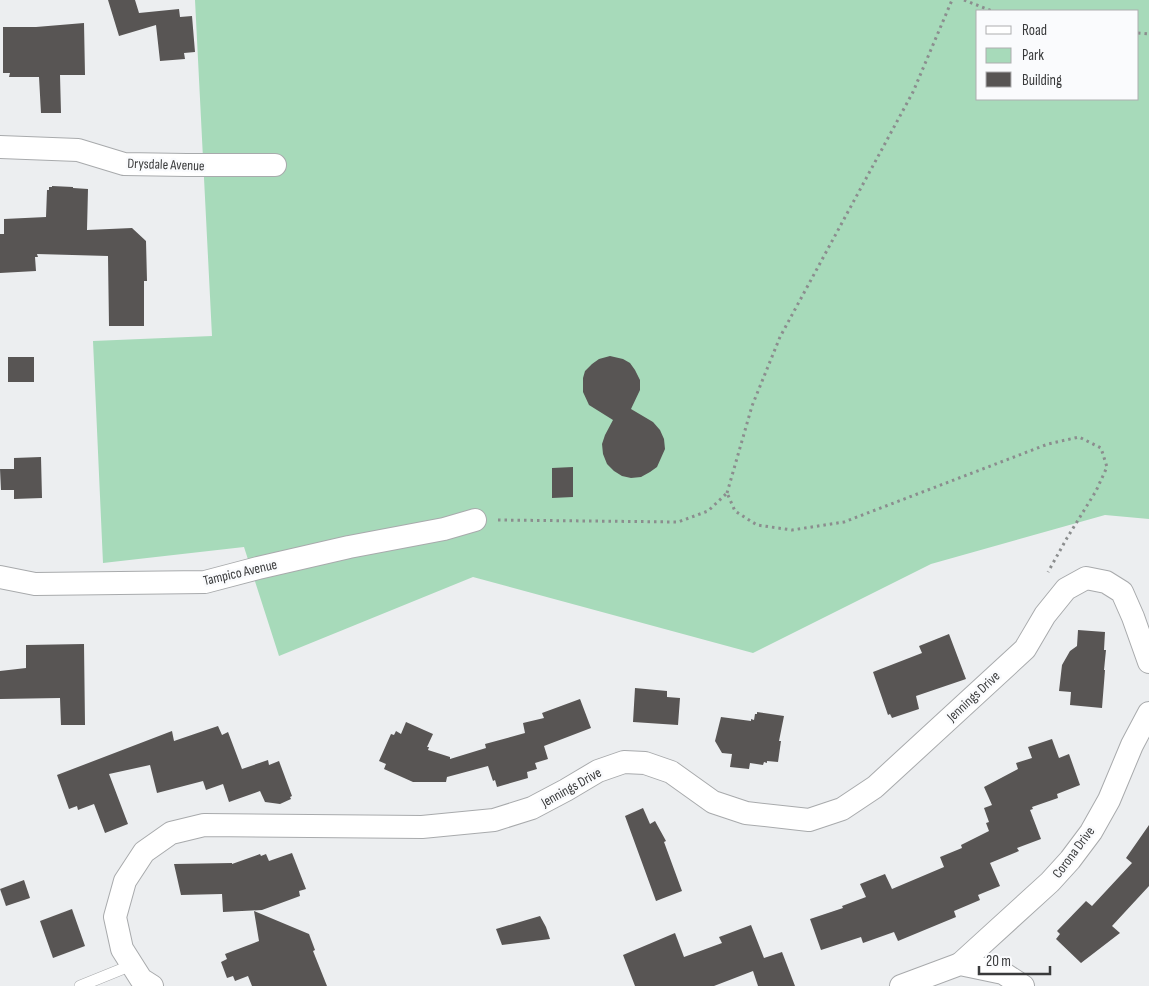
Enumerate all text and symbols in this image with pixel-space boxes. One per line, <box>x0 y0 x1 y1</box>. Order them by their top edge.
legend <box>976 10 1139 100</box>
text: Road <box>1022 21 1047 40</box>
text: Park <box>1022 46 1044 65</box>
text: Building <box>1022 71 1062 90</box>
street label: Drysdale Avenue <box>127 155 205 174</box>
street label: Tampico Avenue <box>201 556 279 589</box>
street label: Jennings Drive <box>943 668 1003 726</box>
street label: Jennings Drive <box>537 764 604 811</box>
street label: Corona Drive <box>1049 823 1098 881</box>
scale bar <box>979 944 1050 976</box>
text: 20 m <box>986 952 1011 971</box>

